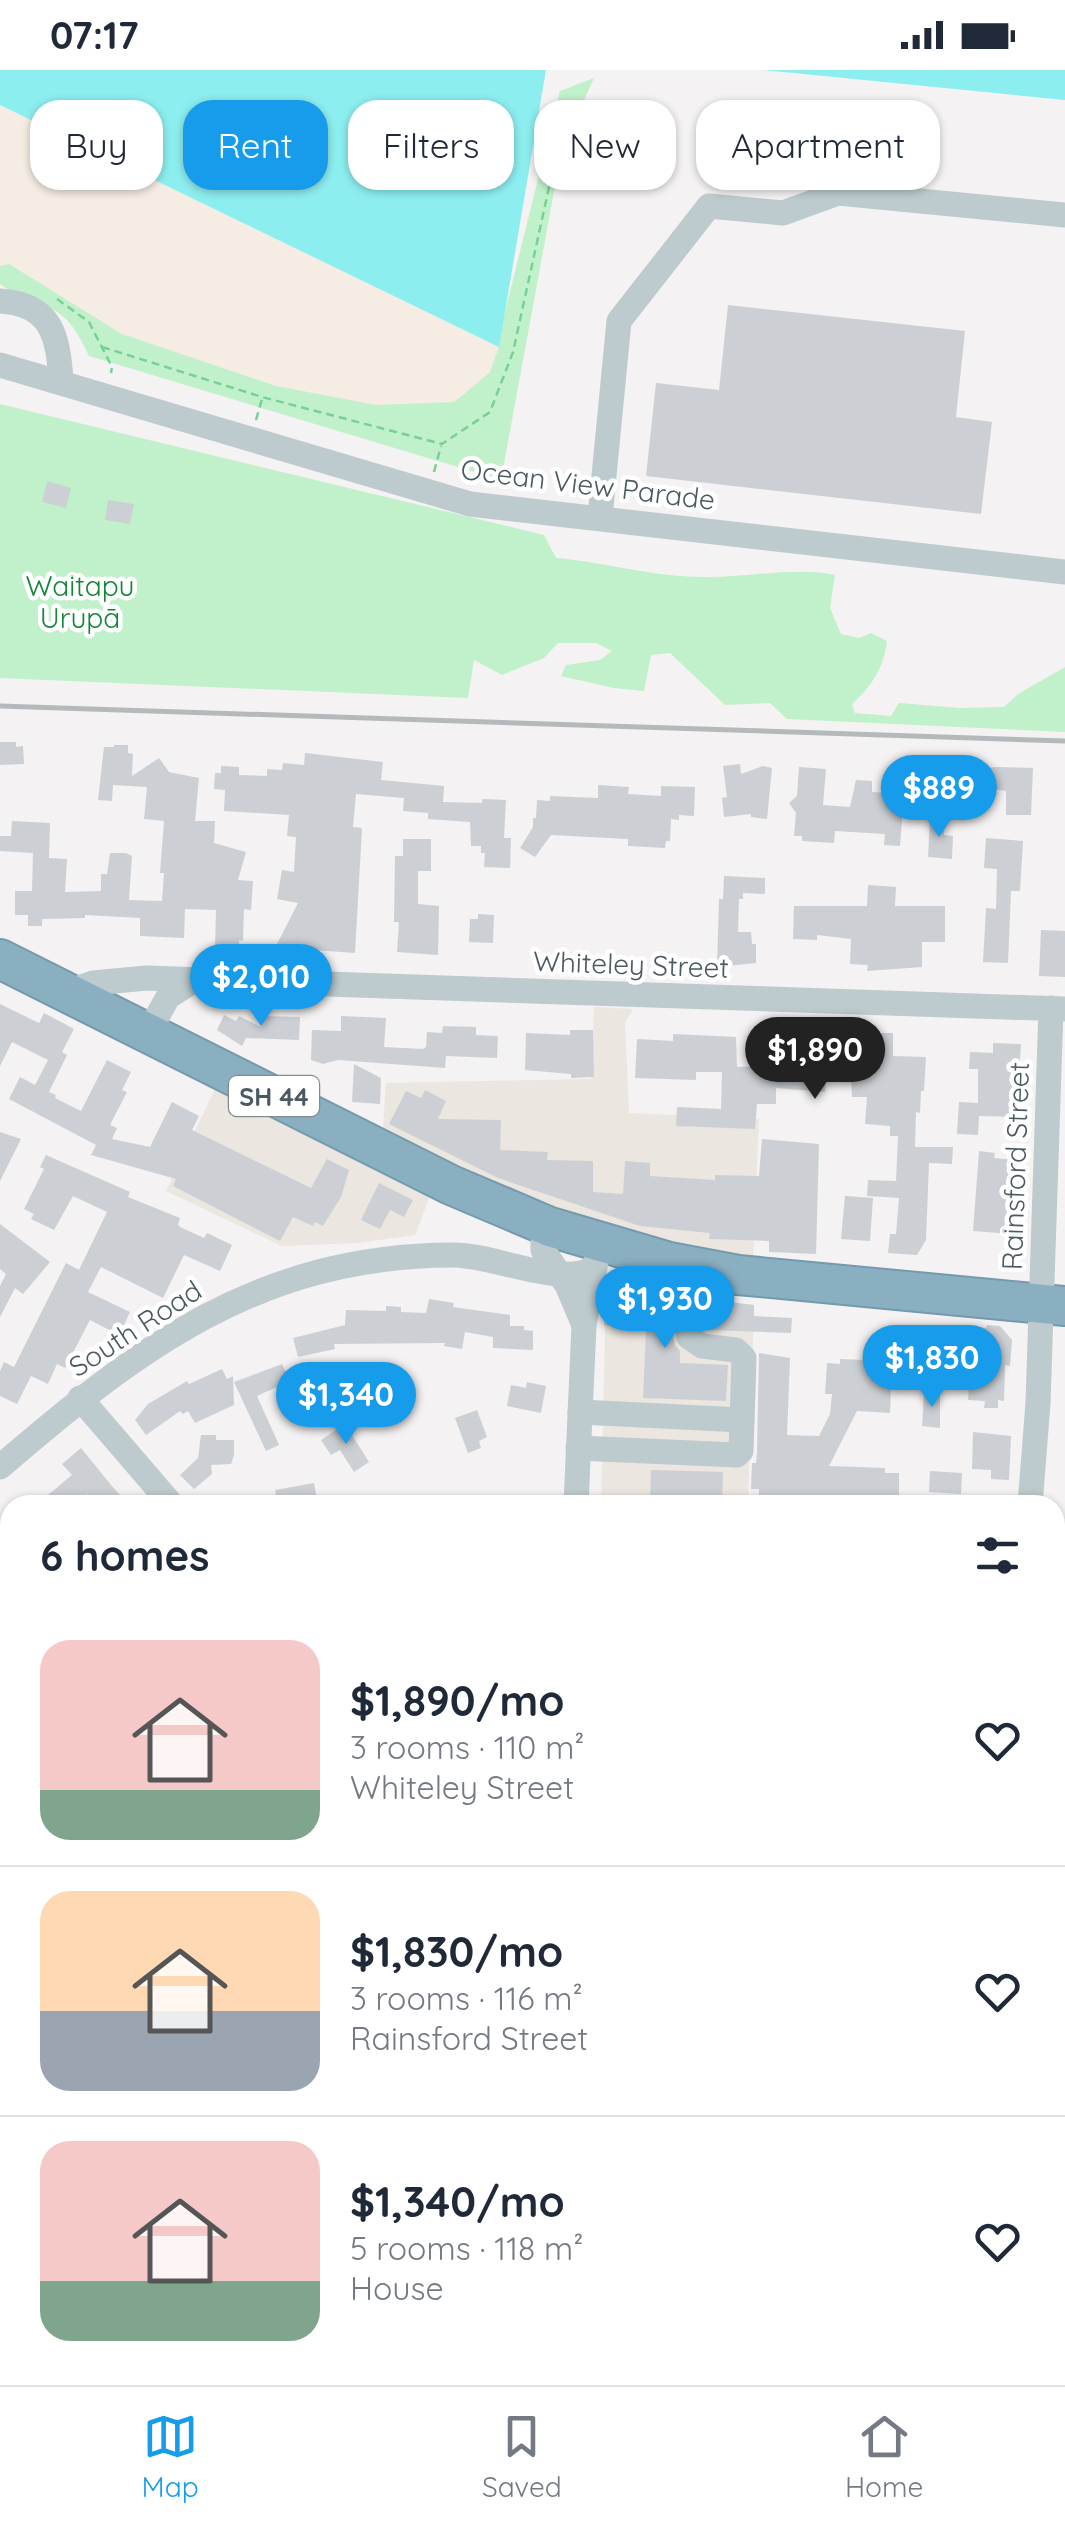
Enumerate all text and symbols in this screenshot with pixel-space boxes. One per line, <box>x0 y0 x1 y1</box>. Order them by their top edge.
text: 07:17 <box>50 11 139 59</box>
chip: Buy <box>30 100 163 190</box>
chip: Rent <box>183 100 328 190</box>
chip: Filters <box>348 100 514 190</box>
chip: New <box>534 100 676 190</box>
chip: Apartment <box>696 100 940 190</box>
street label: Ocean View Parade <box>459 451 717 517</box>
park label: Waitapu Urupā <box>25 568 135 635</box>
pin: $889 <box>880 755 998 840</box>
text: $889 <box>903 767 975 807</box>
street label: Whiteley Street <box>532 943 730 985</box>
pin: $2,010 <box>180 944 342 1029</box>
text: $2,010 <box>212 956 310 996</box>
pin: $1,890 <box>734 1017 896 1102</box>
text: $1,890 <box>767 1029 863 1069</box>
street label: Rainsford Street <box>994 1061 1036 1271</box>
road number: SH 44 <box>229 1076 319 1116</box>
pin: $1,930 <box>584 1266 746 1351</box>
street label: South Road <box>62 1272 208 1384</box>
text: $1,930 <box>617 1278 713 1318</box>
pin: $1,830 <box>851 1325 1013 1410</box>
text: $1,830 <box>885 1337 979 1377</box>
pin: $1,340 <box>265 1362 427 1447</box>
text: $1,340 <box>298 1374 394 1414</box>
icon: filters <box>970 1528 1025 1583</box>
text: 6 homes <box>40 1529 210 1582</box>
text: $1,890/mo <box>350 1674 564 1727</box>
icon: home <box>120 1680 240 1800</box>
icon: heart <box>970 1713 1025 1768</box>
text: 3 rooms · 110 m² <box>350 1727 584 1767</box>
text: Whiteley Street <box>350 1767 574 1807</box>
text: $1,830/mo <box>350 1925 563 1978</box>
icon: home <box>120 1931 240 2051</box>
icon: heart <box>970 1964 1025 2019</box>
text: 3 rooms · 116 m² <box>350 1978 583 2018</box>
text: Rainsford Street <box>350 2018 588 2058</box>
text: $1,340/mo <box>350 2175 565 2228</box>
icon: home <box>120 2181 240 2301</box>
icon: heart <box>970 2214 1025 2269</box>
text: 5 rooms · 118 m² <box>350 2228 583 2268</box>
text: House <box>350 2268 444 2308</box>
tab: Map <box>142 2409 199 2504</box>
tab: Saved <box>482 2409 562 2504</box>
tab: Home <box>845 2409 923 2504</box>

